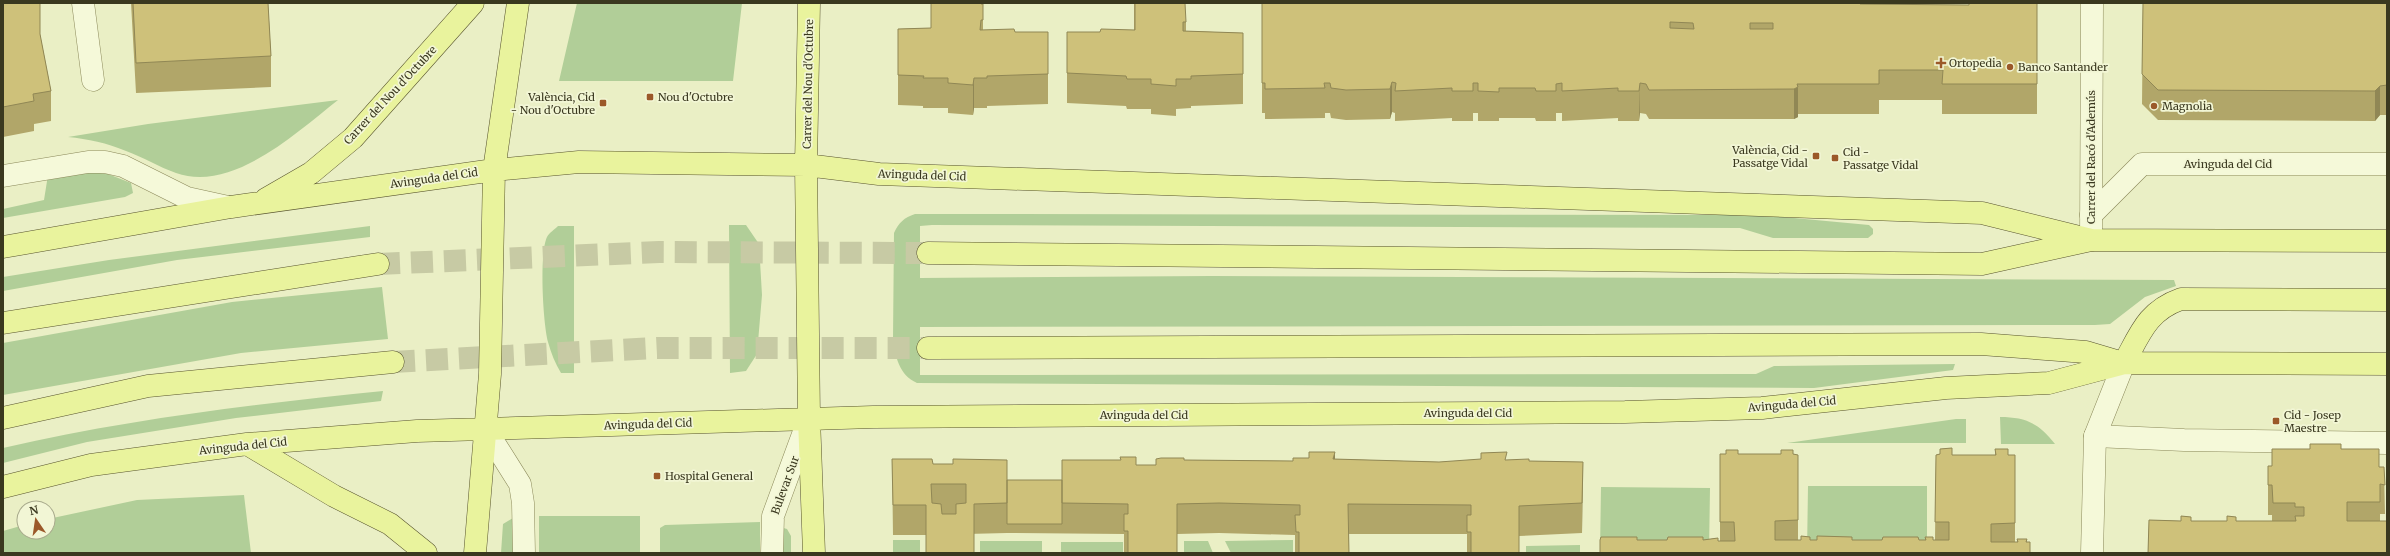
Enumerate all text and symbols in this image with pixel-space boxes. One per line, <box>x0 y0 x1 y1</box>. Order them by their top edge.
street label: Carrer del Nou d'Octubre <box>800 19 816 149</box>
street label: Carrer del Nou d'Octubre <box>341 43 440 147</box>
place label: Ortopedia <box>1949 56 2002 70</box>
marker: Ortopedia <box>1936 58 1946 68</box>
place label: Banco Santander <box>2018 60 2108 74</box>
marker: Banco Santander <box>2005 62 2015 72</box>
place label: València, Cid - Nou d'Octubre <box>511 90 595 117</box>
place label: Nou d'Octubre <box>658 90 734 104</box>
street label: Carrer del Racó d'Ademús <box>2084 90 2098 224</box>
marker: Nou d'Octubre <box>645 92 655 102</box>
marker: València, Cid - Nou d'Octubre <box>598 98 608 108</box>
place label: Magnolia <box>2162 99 2212 113</box>
marker: Magnolia <box>2149 101 2159 111</box>
place label: València, Cid - Passatge Vidal <box>1731 143 1809 170</box>
place label: Cid - Passatge Vidal <box>1843 145 1919 172</box>
marker: València, Cid - Passatge Vidal <box>1811 151 1821 161</box>
marker: Cid - Passatge Vidal <box>1830 153 1840 163</box>
street label: Avinguda del Cid <box>2183 157 2273 171</box>
street label: Avinguda del Cid <box>388 165 479 191</box>
street label: Avinguda del Cid <box>877 166 967 184</box>
street label: Avinguda del Cid <box>1746 393 1837 415</box>
street label: Avinguda del Cid <box>1423 406 1513 420</box>
street label: Avinguda del Cid <box>1099 408 1189 422</box>
place label: Cid - Josep Maestre <box>2284 408 2341 435</box>
street label: Avinguda del Cid <box>603 415 693 433</box>
marker: Cid - Josep Maestre <box>2271 416 2281 426</box>
street label: Avinguda del Cid <box>197 434 288 458</box>
street label: Bulevar Sur <box>768 454 802 516</box>
place label: Hospital General <box>665 469 754 483</box>
marker: Hospital General <box>652 471 662 481</box>
north arrow <box>16 500 56 540</box>
text: N <box>28 502 40 518</box>

